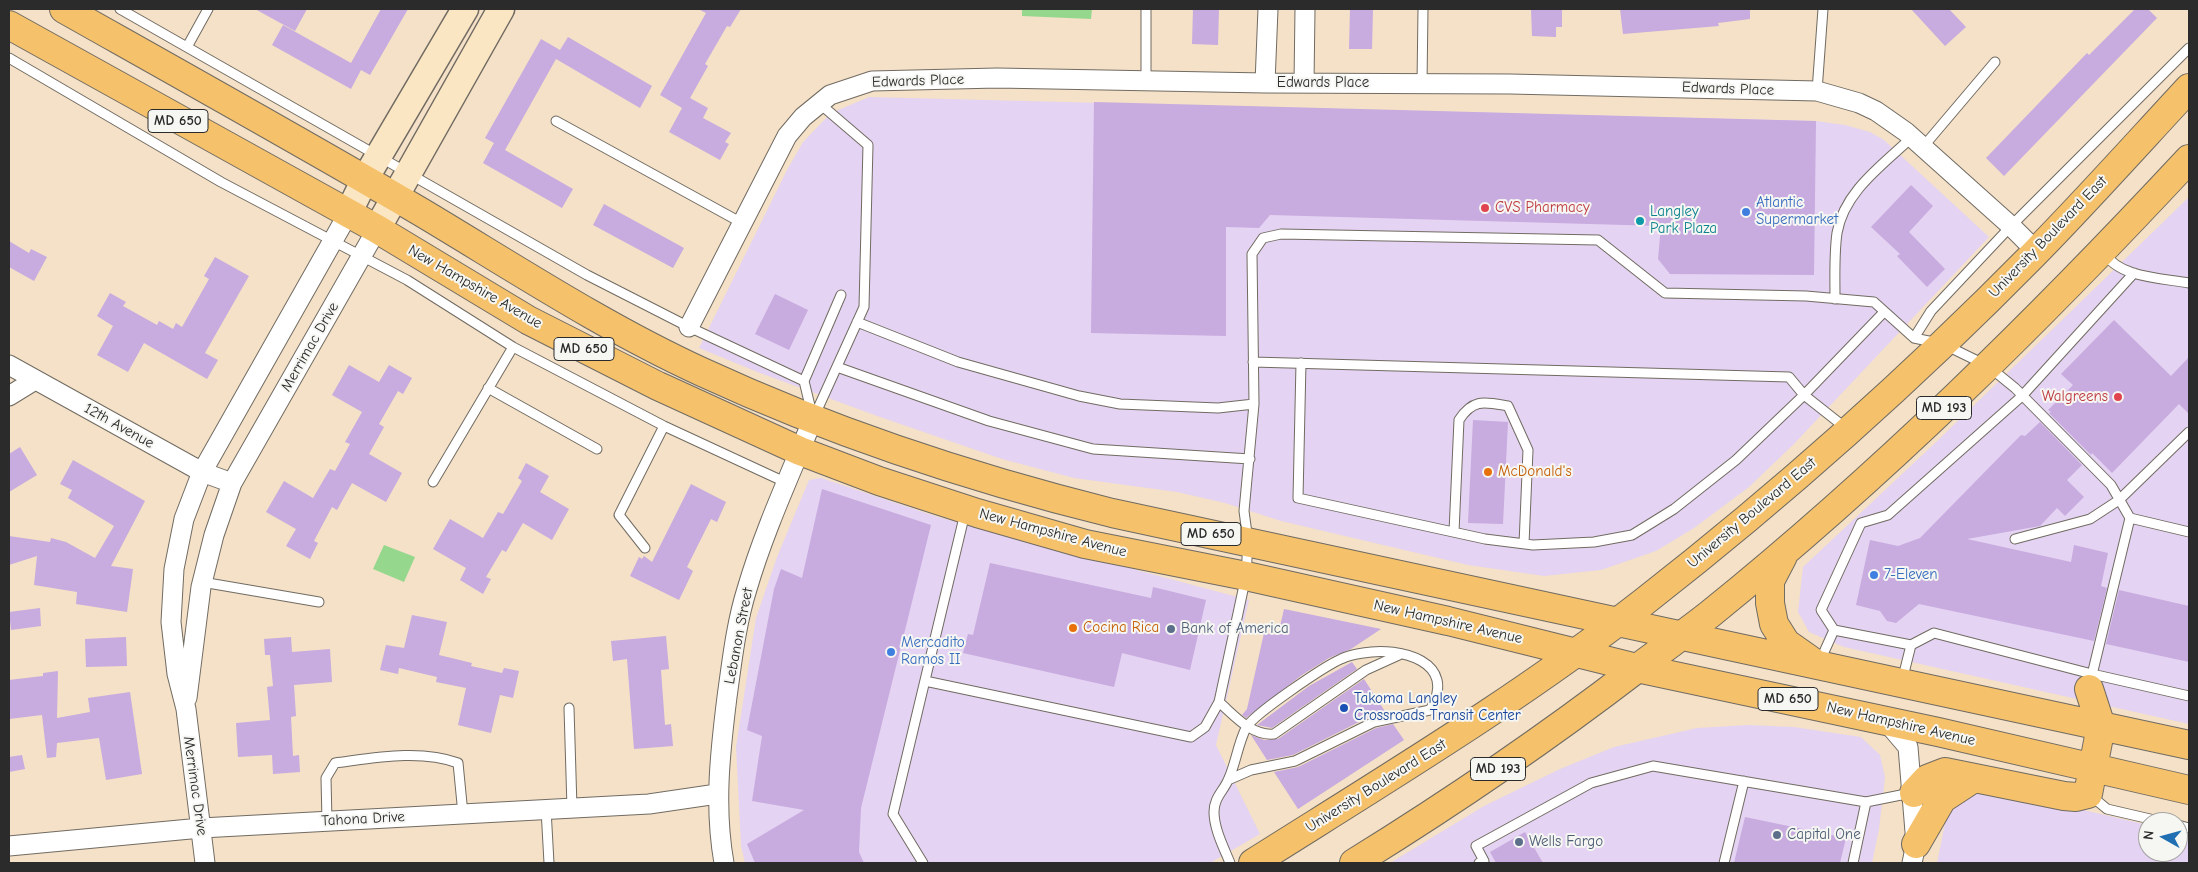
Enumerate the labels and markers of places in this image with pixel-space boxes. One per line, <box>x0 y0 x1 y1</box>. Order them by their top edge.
place label: Atlantic Supermarket <box>1756 194 1838 229</box>
place label: CVS Pharmacy <box>1495 199 1590 217</box>
marker: CVS Pharmacy <box>1479 202 1491 214</box>
place label: Langley Park Plaza <box>1650 203 1717 238</box>
marker: Atlantic Supermarket <box>1740 206 1752 218</box>
marker: Langley Park Plaza <box>1634 215 1646 227</box>
place label: Walgreens <box>2042 388 2108 406</box>
marker: Walgreens <box>2112 391 2124 403</box>
place label: McDonald's <box>1498 463 1572 481</box>
marker: McDonald's <box>1482 466 1494 478</box>
place label: 7-Eleven <box>1884 566 1938 584</box>
marker: 7-Eleven <box>1868 569 1880 581</box>
place label: Cocina Rica <box>1083 619 1159 637</box>
place label: Bank of America <box>1181 620 1289 638</box>
marker: Cocina Rica <box>1067 622 1079 634</box>
marker: Bank of America <box>1165 623 1177 635</box>
place label: Mercadito Ramos II <box>901 634 965 669</box>
marker: Mercadito Ramos II <box>885 646 897 658</box>
place label: Takoma Langley Crossroads Transit Center <box>1354 690 1521 725</box>
marker: Takoma Langley Crossroads Transit Center <box>1338 702 1350 714</box>
place label: Capital One <box>1787 826 1861 844</box>
marker: Capital One <box>1771 829 1783 841</box>
place label: Wells Fargo <box>1529 833 1603 851</box>
marker: Wells Fargo <box>1513 836 1525 848</box>

